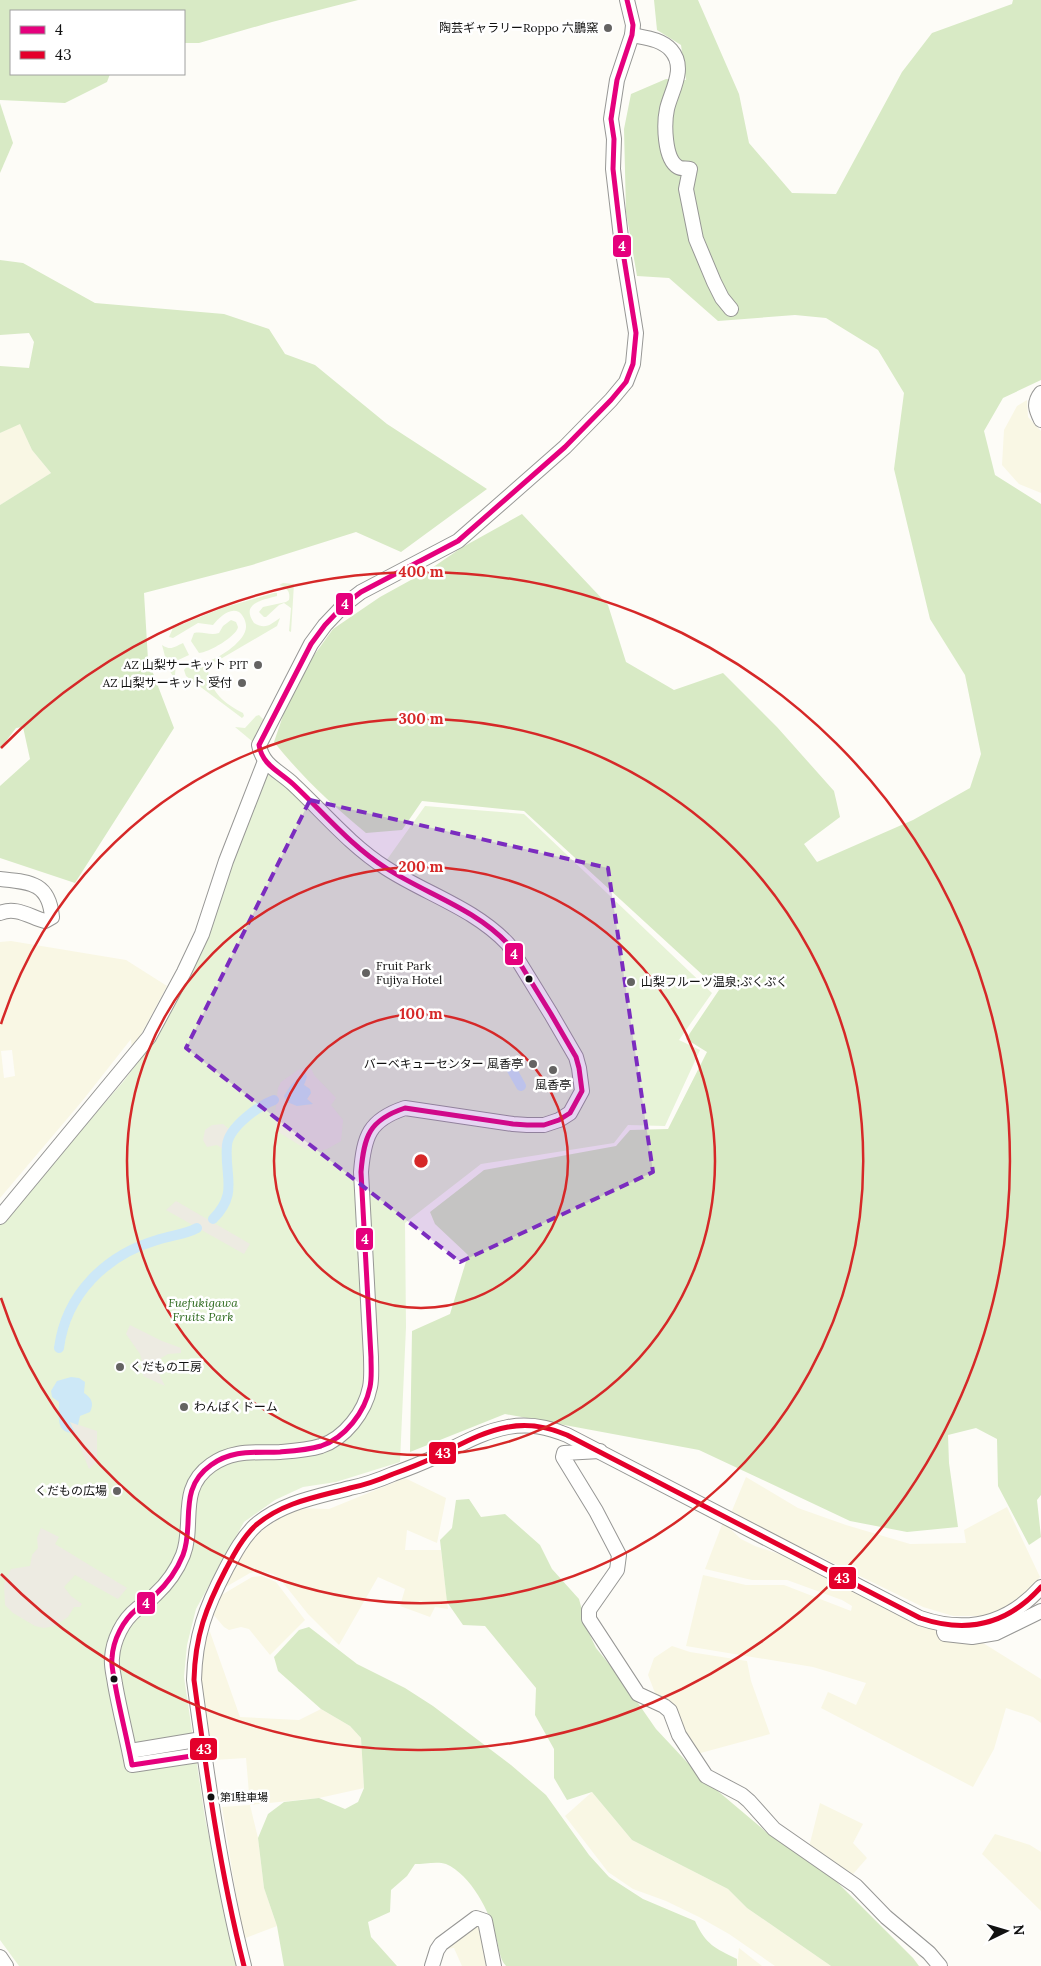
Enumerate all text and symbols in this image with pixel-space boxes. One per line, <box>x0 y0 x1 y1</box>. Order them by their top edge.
legend <box>10 10 185 75</box>
text: 4 <box>55 20 63 39</box>
place label: 陶芸ギャラリーRoppo 六鵬窯 <box>439 20 598 35</box>
marker: 陶芸ギャラリーRoppo 六鵬窯 <box>602 22 614 34</box>
text: 43 <box>55 45 72 64</box>
line badge: 4 <box>612 234 632 258</box>
text: 4 <box>618 237 626 255</box>
text: 400 m <box>398 562 444 581</box>
line badge: 4 <box>335 592 354 616</box>
text: 4 <box>341 595 349 613</box>
place label: AZ 山梨サーキット PIT <box>123 657 248 672</box>
marker: AZ 山梨サーキット PIT <box>252 659 264 671</box>
place label: AZ 山梨サーキット 受付 <box>102 675 232 690</box>
marker: AZ 山梨サーキット 受付 <box>236 677 248 689</box>
text: 300 m <box>398 709 444 728</box>
text: 200 m <box>399 857 444 876</box>
line badge: 4 <box>504 942 524 966</box>
text: 4 <box>510 945 518 963</box>
place label: Fruit Park Fujiya Hotel <box>376 958 442 987</box>
marker: Fruit Park Fujiya Hotel <box>360 967 372 979</box>
unlabelled marker <box>524 974 534 984</box>
place label: 山梨フルーツ温泉;ぷくぷく <box>641 974 788 989</box>
marker: 山梨フルーツ温泉;ぷくぷく <box>625 976 637 988</box>
text: 100 m <box>400 1004 443 1023</box>
place label: バーベキューセンター 風香亭 <box>364 1056 523 1071</box>
marker: バーベキューセンター 風香亭 <box>527 1058 539 1070</box>
marker: 風香亭 <box>547 1064 559 1076</box>
place label: 風香亭 <box>535 1077 571 1092</box>
centre of rings <box>412 1152 430 1170</box>
line badge: 4 <box>355 1227 374 1251</box>
text: 4 <box>361 1230 369 1248</box>
park label: Fuefukigawa Fruits Park <box>168 1295 238 1324</box>
place label: くだもの工房 <box>130 1359 202 1374</box>
marker: くだもの工房 <box>114 1361 126 1373</box>
place label: わんぱくドーム <box>194 1399 278 1414</box>
marker: わんぱくドーム <box>178 1401 190 1413</box>
line badge: 43 <box>428 1441 457 1465</box>
text: 43 <box>435 1444 451 1462</box>
place label: くだもの広場 <box>35 1483 107 1498</box>
marker: くだもの広場 <box>111 1485 123 1497</box>
line badge: 43 <box>828 1566 857 1590</box>
text: 43 <box>834 1569 850 1587</box>
line badge: 4 <box>136 1591 156 1615</box>
text: 4 <box>142 1594 150 1612</box>
unlabelled marker <box>109 1674 119 1684</box>
line badge: 43 <box>189 1737 218 1761</box>
text: 43 <box>196 1740 212 1758</box>
place label: 第1駐車場 <box>220 1790 268 1804</box>
marker: 第1駐車場 <box>206 1792 216 1802</box>
north arrow <box>981 1906 1031 1956</box>
text: N <box>1010 1924 1028 1936</box>

